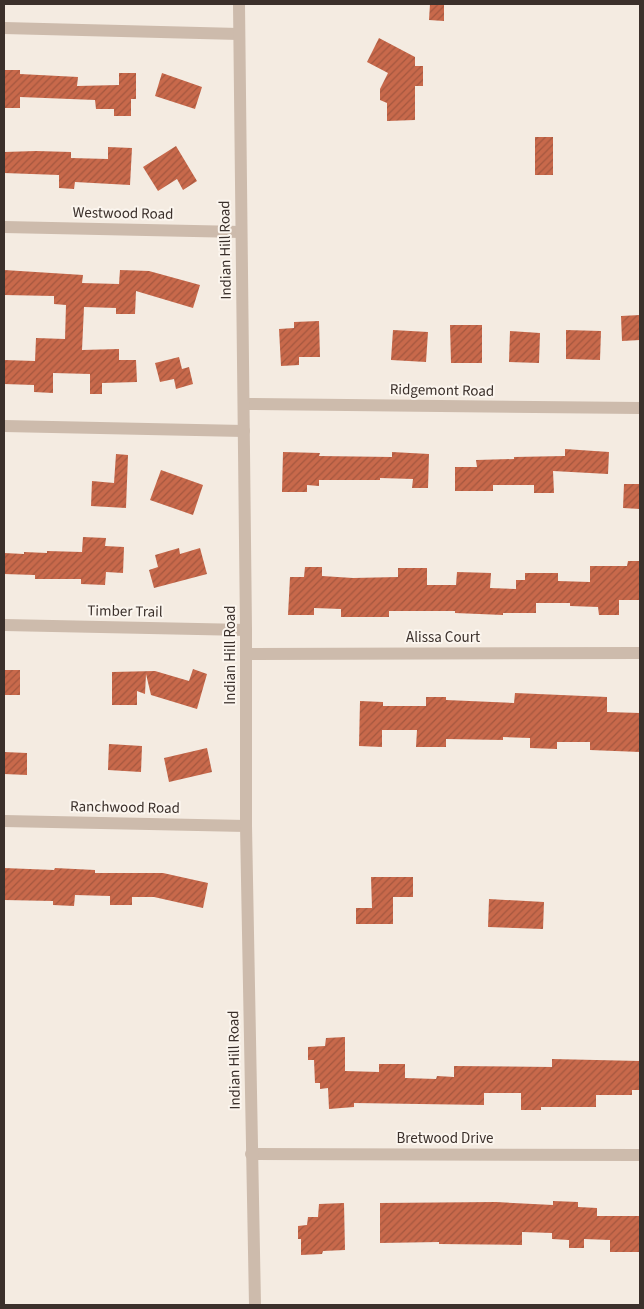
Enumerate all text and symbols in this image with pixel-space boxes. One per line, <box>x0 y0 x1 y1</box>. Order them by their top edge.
street label: Indian Hill Road <box>214 200 237 300</box>
street label: Westwood Road <box>72 202 174 225</box>
street label: Ridgemont Road <box>390 379 494 402</box>
street label: Timber Trail <box>87 600 163 623</box>
street label: Indian Hill Road <box>220 605 241 705</box>
street label: Alissa Court <box>406 627 480 648</box>
street label: Ranchwood Road <box>70 796 180 819</box>
street label: Indian Hill Road <box>223 1010 246 1110</box>
street label: Bretwood Drive <box>396 1128 494 1149</box>

